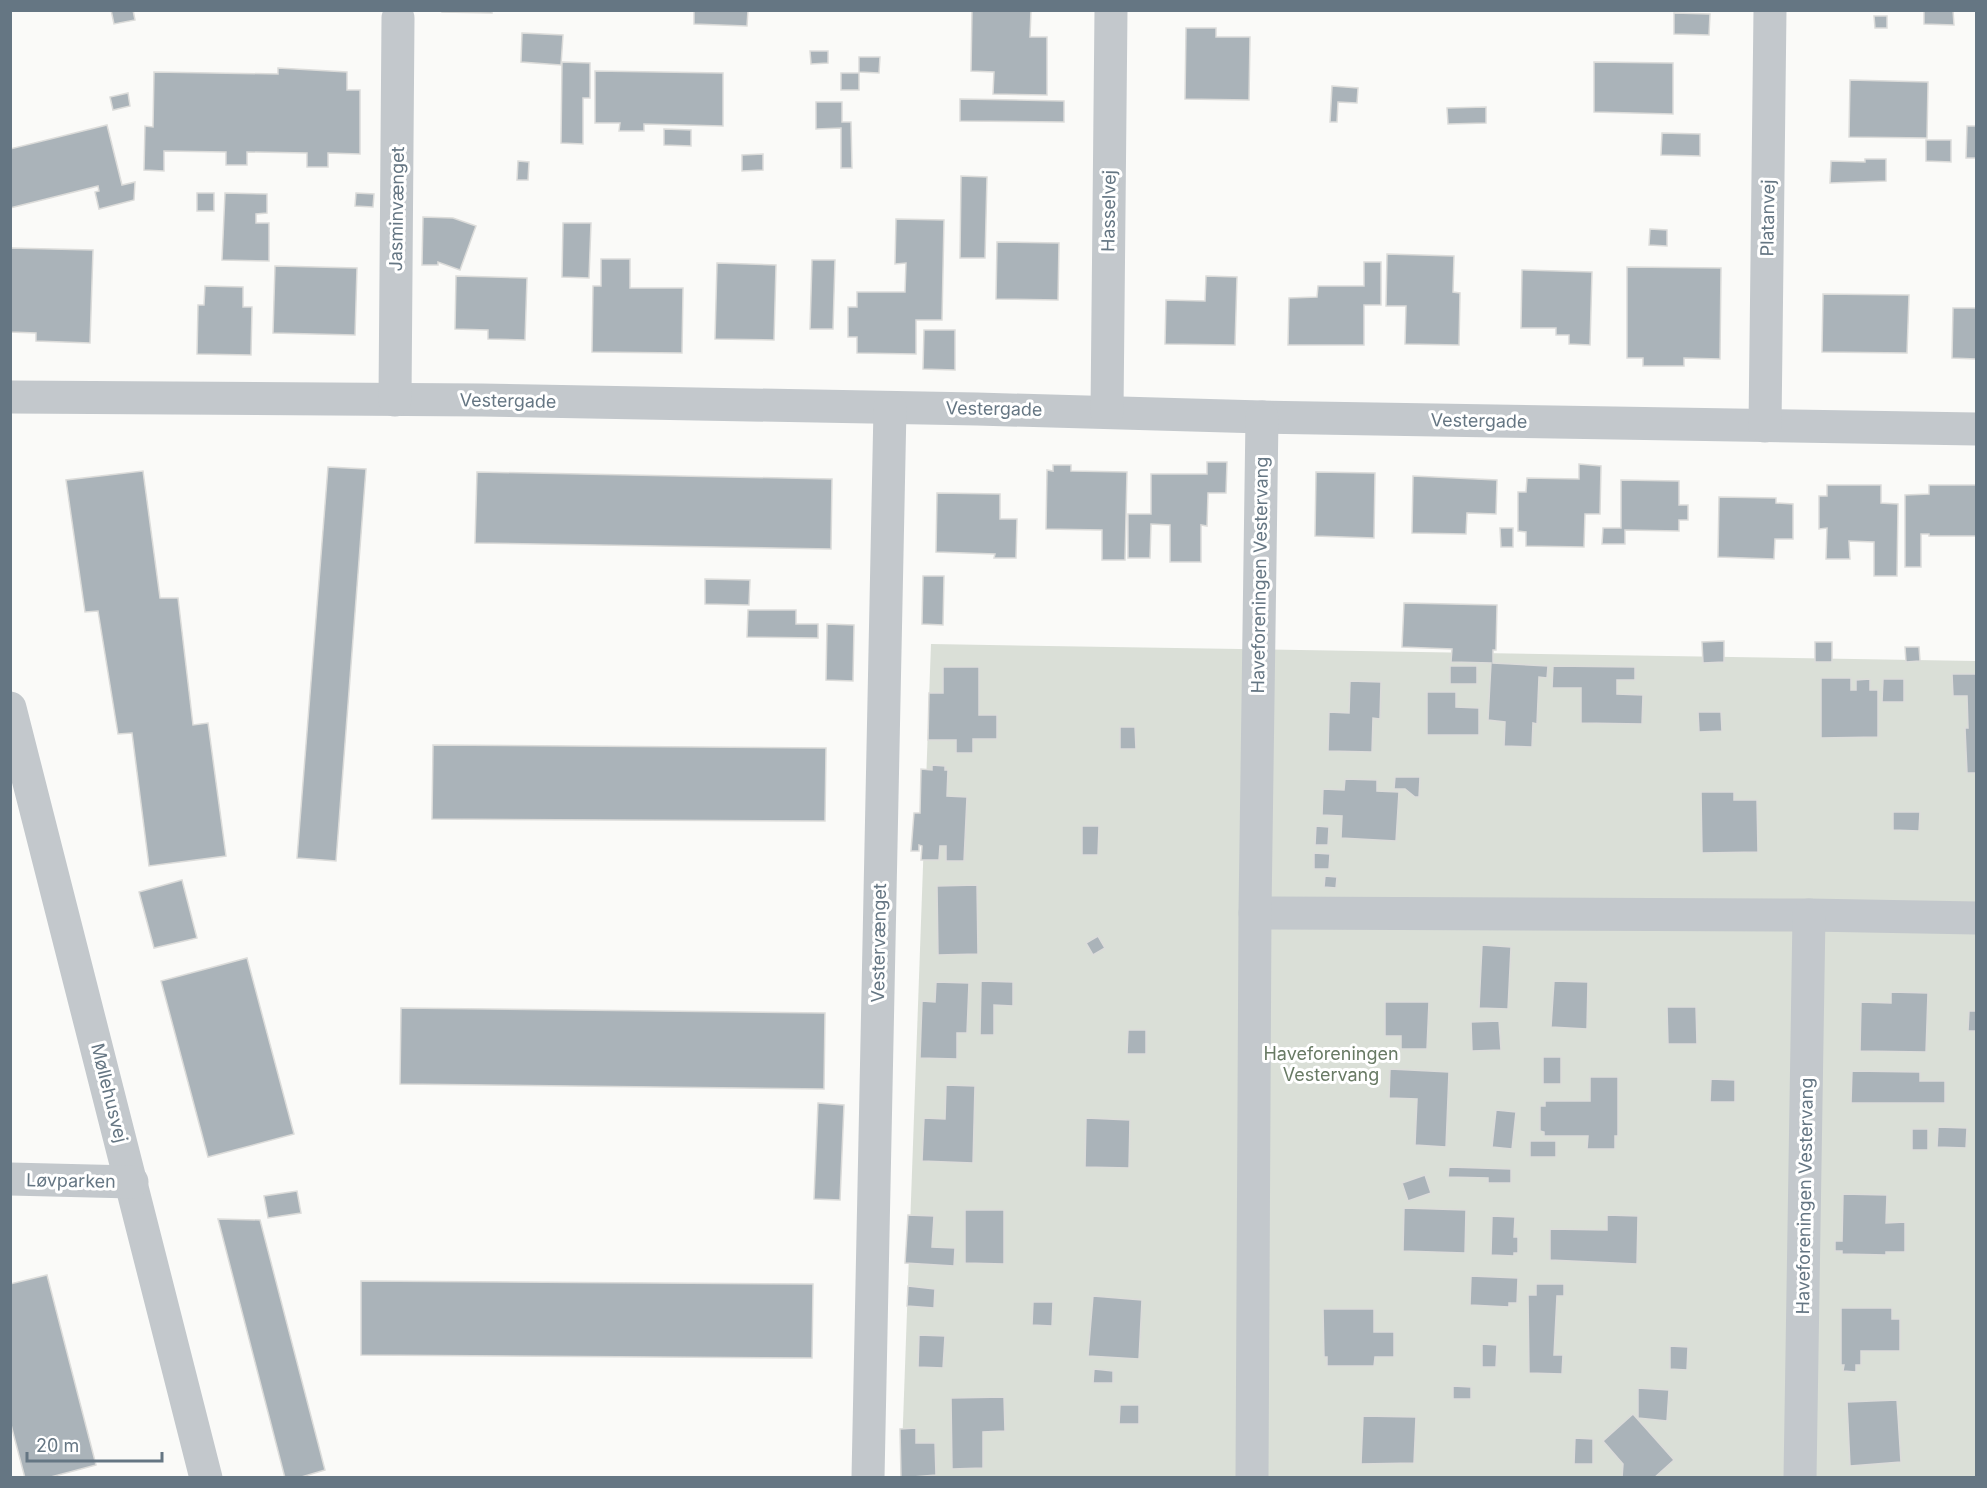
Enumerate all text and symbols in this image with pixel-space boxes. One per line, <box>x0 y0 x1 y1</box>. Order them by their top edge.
street label: Jasminvænget <box>385 146 408 272</box>
street label: Hasselvej <box>1097 170 1120 252</box>
street label: Platanvej <box>1756 179 1779 257</box>
street label: Vestergade <box>459 389 557 412</box>
street label: Vestergade <box>945 397 1043 420</box>
street label: Vestergade <box>1430 409 1528 432</box>
street label: Haveforeningen Vestervang <box>1247 456 1272 694</box>
street label: Vestervænget <box>867 883 890 1003</box>
street label: Møllehusvej <box>87 1041 132 1145</box>
park label: Haveforeningen Vestervang <box>1263 1043 1399 1085</box>
street label: Haveforeningen Vestervang <box>1792 1077 1817 1315</box>
street label: Løvparken <box>26 1169 116 1192</box>
scale bar <box>27 1425 162 1463</box>
text: 20 m <box>36 1435 79 1456</box>

